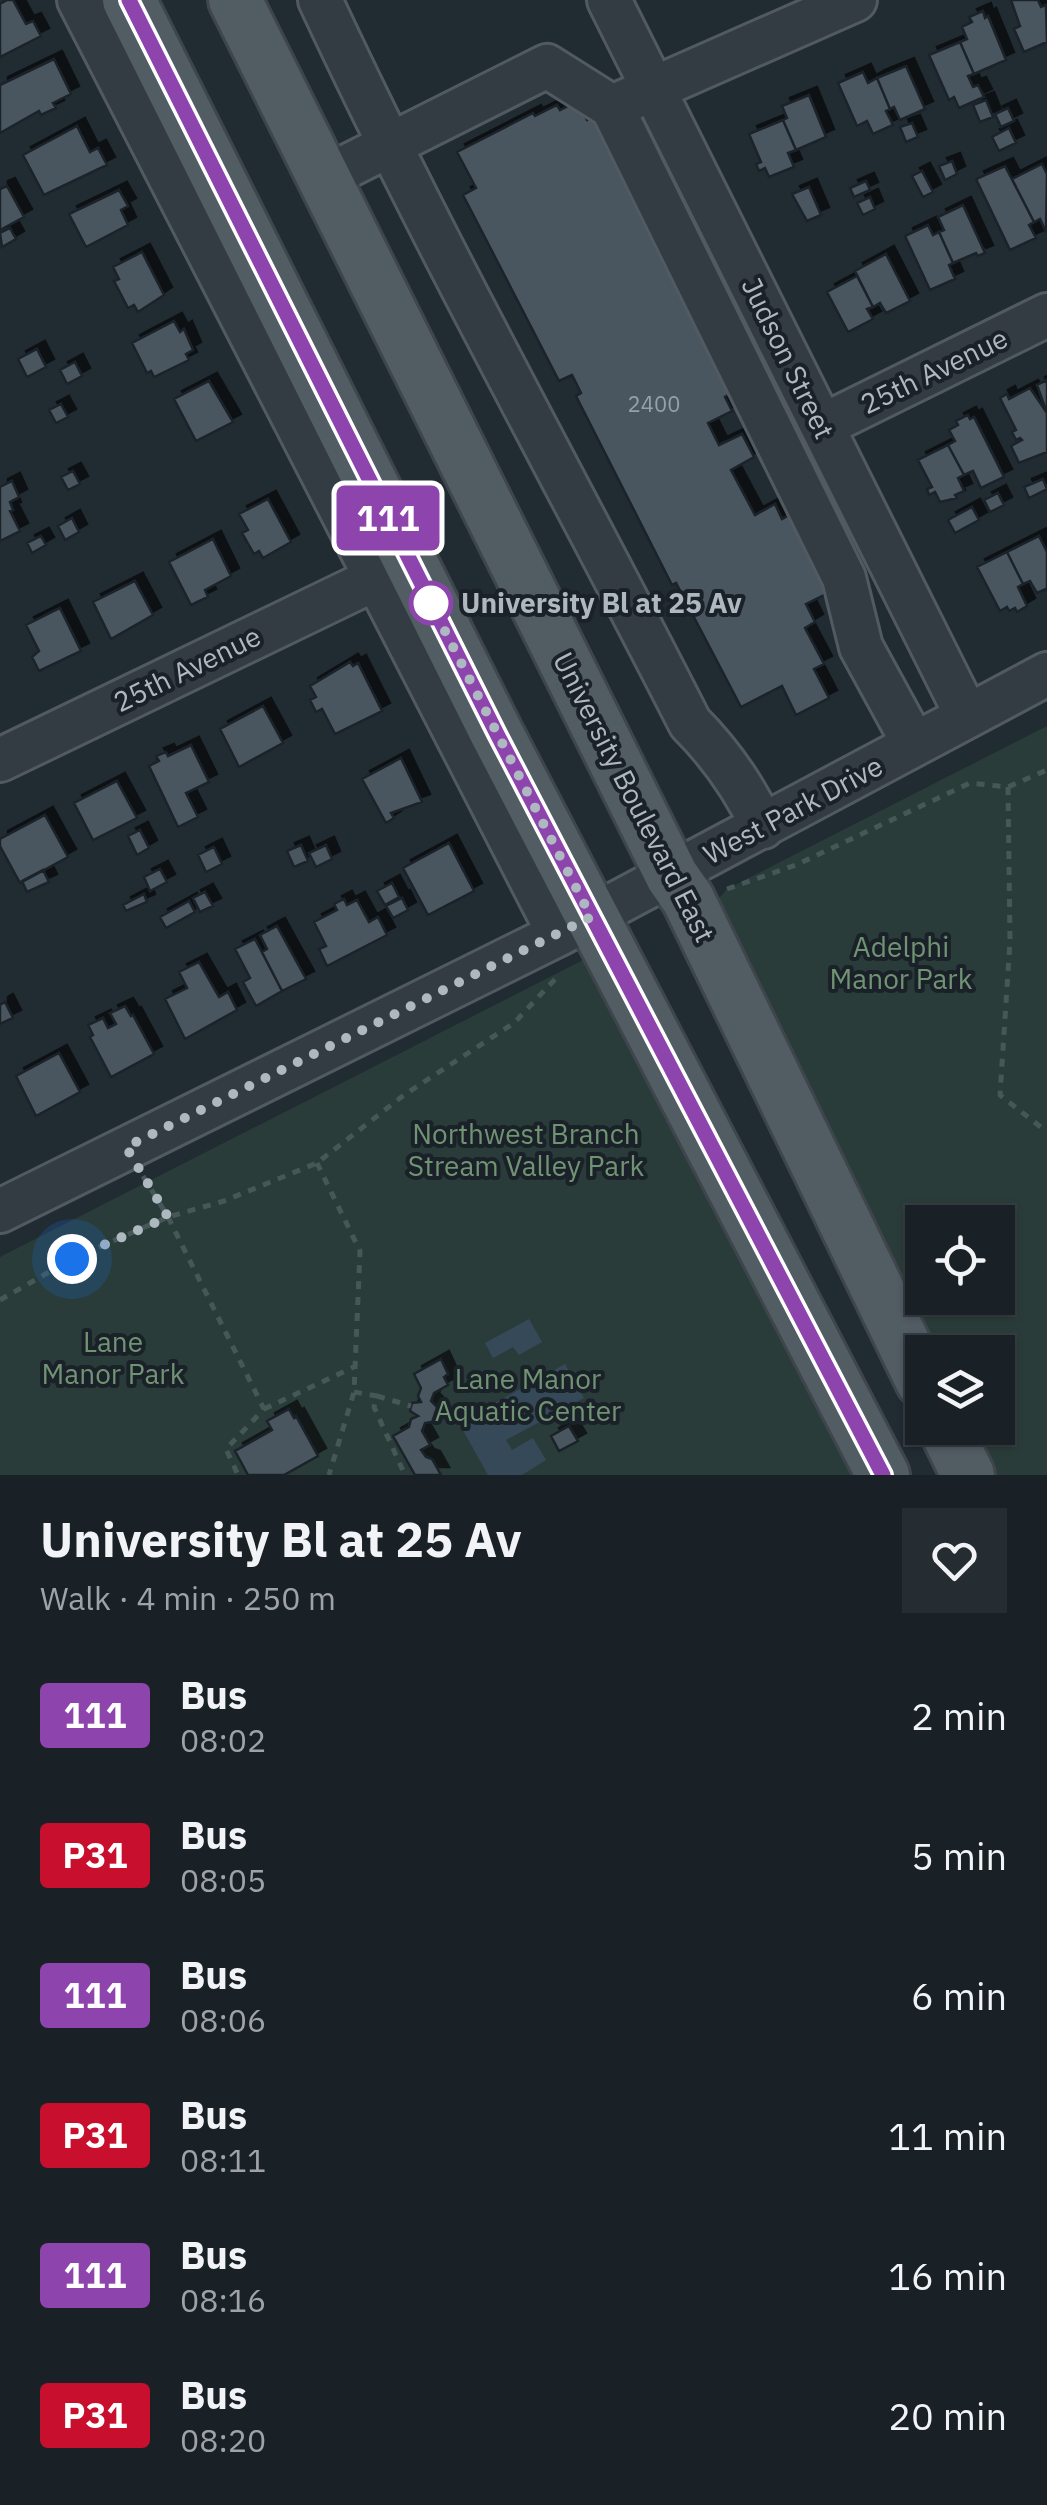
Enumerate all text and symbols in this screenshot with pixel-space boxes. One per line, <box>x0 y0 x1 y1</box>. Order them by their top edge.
street label: Judson Street <box>733 271 843 445</box>
street label: 25th Avenue <box>854 319 1014 422</box>
house number: 2400 <box>628 389 680 418</box>
line badge: 111 <box>330 486 446 550</box>
text: 111 <box>356 495 420 541</box>
marker: University Bl at 25 Av <box>410 582 452 624</box>
place label: University Bl at 25 Av <box>461 584 742 621</box>
street label: 25th Avenue <box>107 617 267 720</box>
street label: University Boulevard East <box>545 645 724 948</box>
street label: West Park Drive <box>697 747 889 872</box>
park label: Adelphi Manor Park <box>830 928 973 997</box>
park label: Northwest Branch Stream Valley Park <box>408 1115 644 1184</box>
map controls <box>905 1205 1015 1445</box>
button: locate <box>905 1205 1015 1315</box>
your location <box>47 1234 97 1284</box>
park label: Lane Manor Park <box>42 1323 185 1392</box>
button: layers <box>905 1335 1015 1445</box>
park label: Lane Manor Aquatic Center <box>435 1360 621 1429</box>
text: University Bl at 25 Av <box>40 1508 522 1570</box>
button: heart <box>902 1508 1007 1613</box>
text: Walk · 4 min · 250 m <box>40 1577 336 1619</box>
text: Bus <box>180 1670 247 1719</box>
text: 2 min <box>911 1691 1007 1740</box>
text: 111 <box>63 1692 127 1738</box>
text: 08:02 <box>180 1719 266 1761</box>
text: Bus <box>180 1810 247 1859</box>
text: 5 min <box>911 1831 1007 1880</box>
text: P31 <box>63 1832 127 1878</box>
text: 08:05 <box>180 1859 266 1901</box>
text: Bus <box>180 1950 247 1999</box>
text: 6 min <box>911 1971 1007 2020</box>
text: 111 <box>63 1972 127 2018</box>
text: 08:06 <box>180 1999 266 2041</box>
text: Bus <box>180 2090 247 2139</box>
text: 11 min <box>888 2111 1007 2160</box>
text: P31 <box>63 2112 127 2158</box>
text: 08:11 <box>180 2139 266 2181</box>
text: Bus <box>180 2230 247 2279</box>
text: 16 min <box>888 2251 1007 2300</box>
text: 111 <box>63 2252 127 2298</box>
text: 08:16 <box>180 2279 266 2321</box>
text: Bus <box>180 2370 247 2419</box>
text: 20 min <box>888 2391 1007 2440</box>
text: P31 <box>63 2392 127 2438</box>
text: 08:20 <box>180 2419 266 2461</box>

